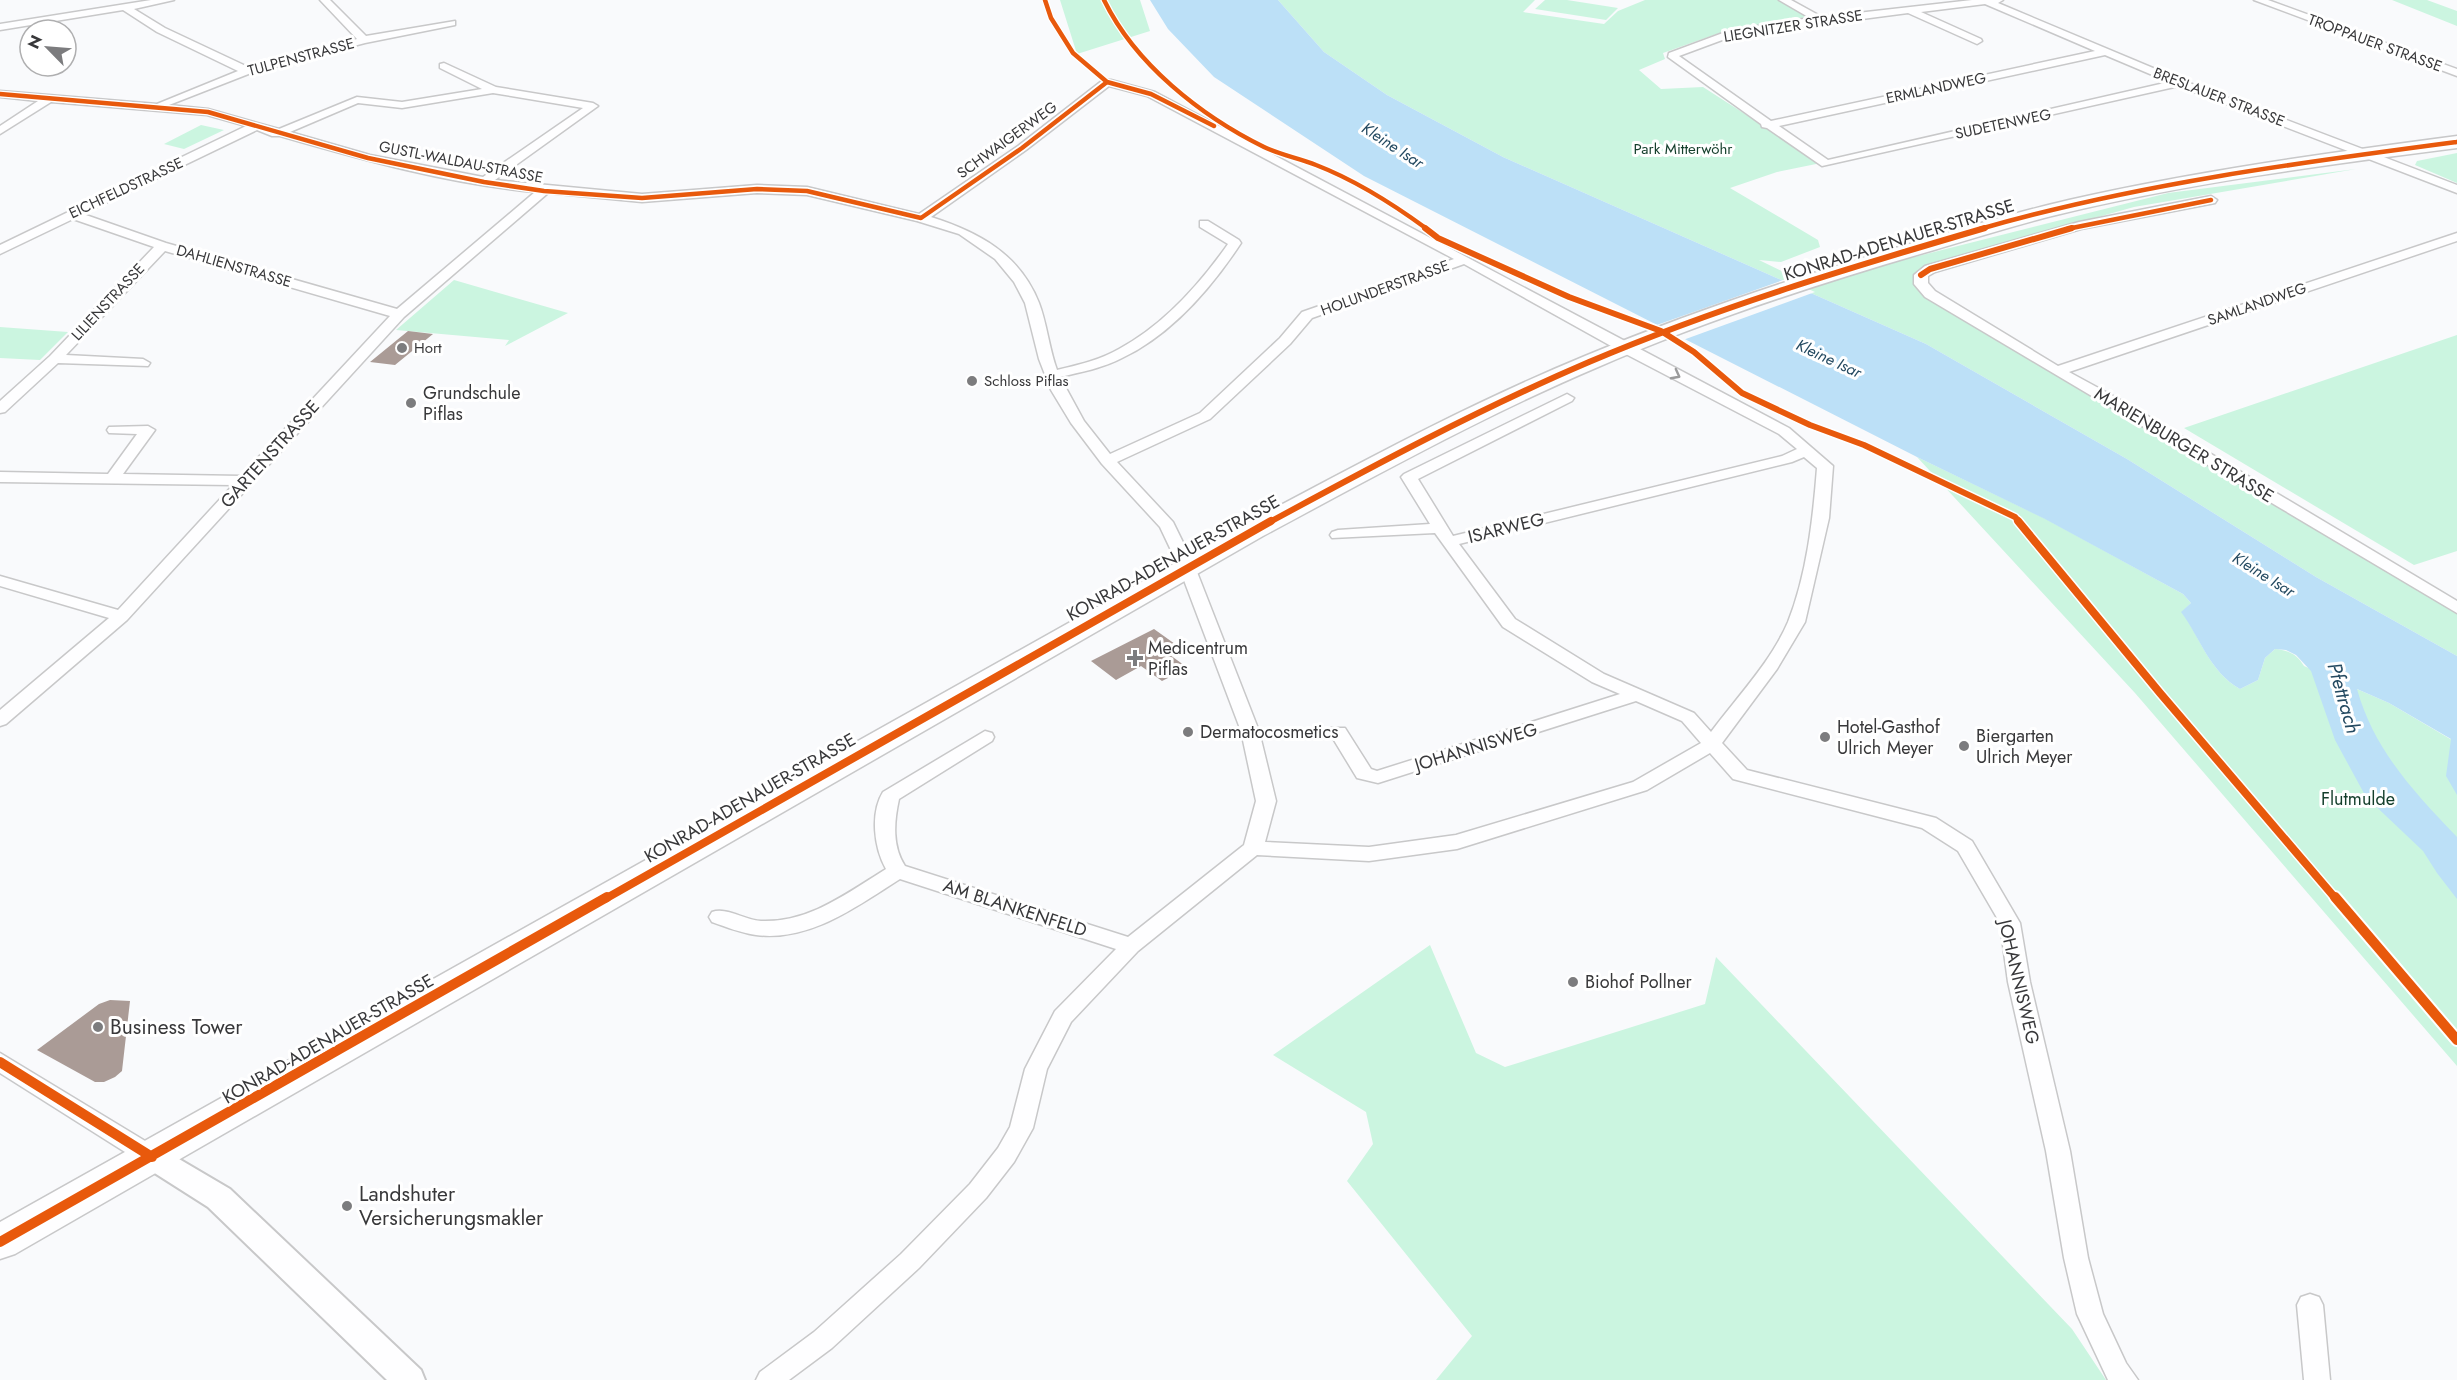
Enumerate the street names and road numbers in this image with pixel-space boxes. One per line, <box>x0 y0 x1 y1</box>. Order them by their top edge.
street label: LIEGNITZER STRASSE <box>1722 4 1864 48</box>
street label: TROPPAUER STRASSE <box>2305 9 2445 77</box>
street label: TULPENSTRASSE <box>245 32 357 82</box>
street label: BRESLAUER STRASSE <box>2150 62 2288 132</box>
street label: ERMLANDWEG <box>1884 67 1988 109</box>
street label: SCHWAIGERWEG <box>952 96 1062 184</box>
street label: SUDETENWEG <box>1953 103 2053 145</box>
street label: GUSTL-WALDAU-STRASSE <box>377 135 545 189</box>
street label: EICHFELDSTRASSE <box>65 152 187 224</box>
street label: KONRAD-ADENAUER-STRASSE <box>1780 192 2018 288</box>
street label: DAHLIENSTRASSE <box>174 239 294 293</box>
street label: HOLUNDERSTRASSE <box>1318 255 1452 321</box>
street label: LILIENSTRASSE <box>66 258 150 346</box>
street label: SAMLANDWEG <box>2204 277 2310 331</box>
street label: MARIENBURGER STRASSE <box>2089 381 2279 509</box>
street label: GARTENSTRASSE <box>214 394 326 514</box>
street label: KONRAD-ADENAUER-STRASSE <box>1062 488 1284 628</box>
street label: ISARWEG <box>1465 506 1547 550</box>
street label: JOHANNISWEG <box>1409 716 1541 779</box>
street label: KONRAD-ADENAUER-STRASSE <box>640 727 860 869</box>
street label: AM BLANKENFELD <box>940 873 1090 943</box>
street label: JOHANNISWEG <box>1992 915 2046 1047</box>
street label: KONRAD-ADENAUER-STRASSE <box>218 968 438 1110</box>

